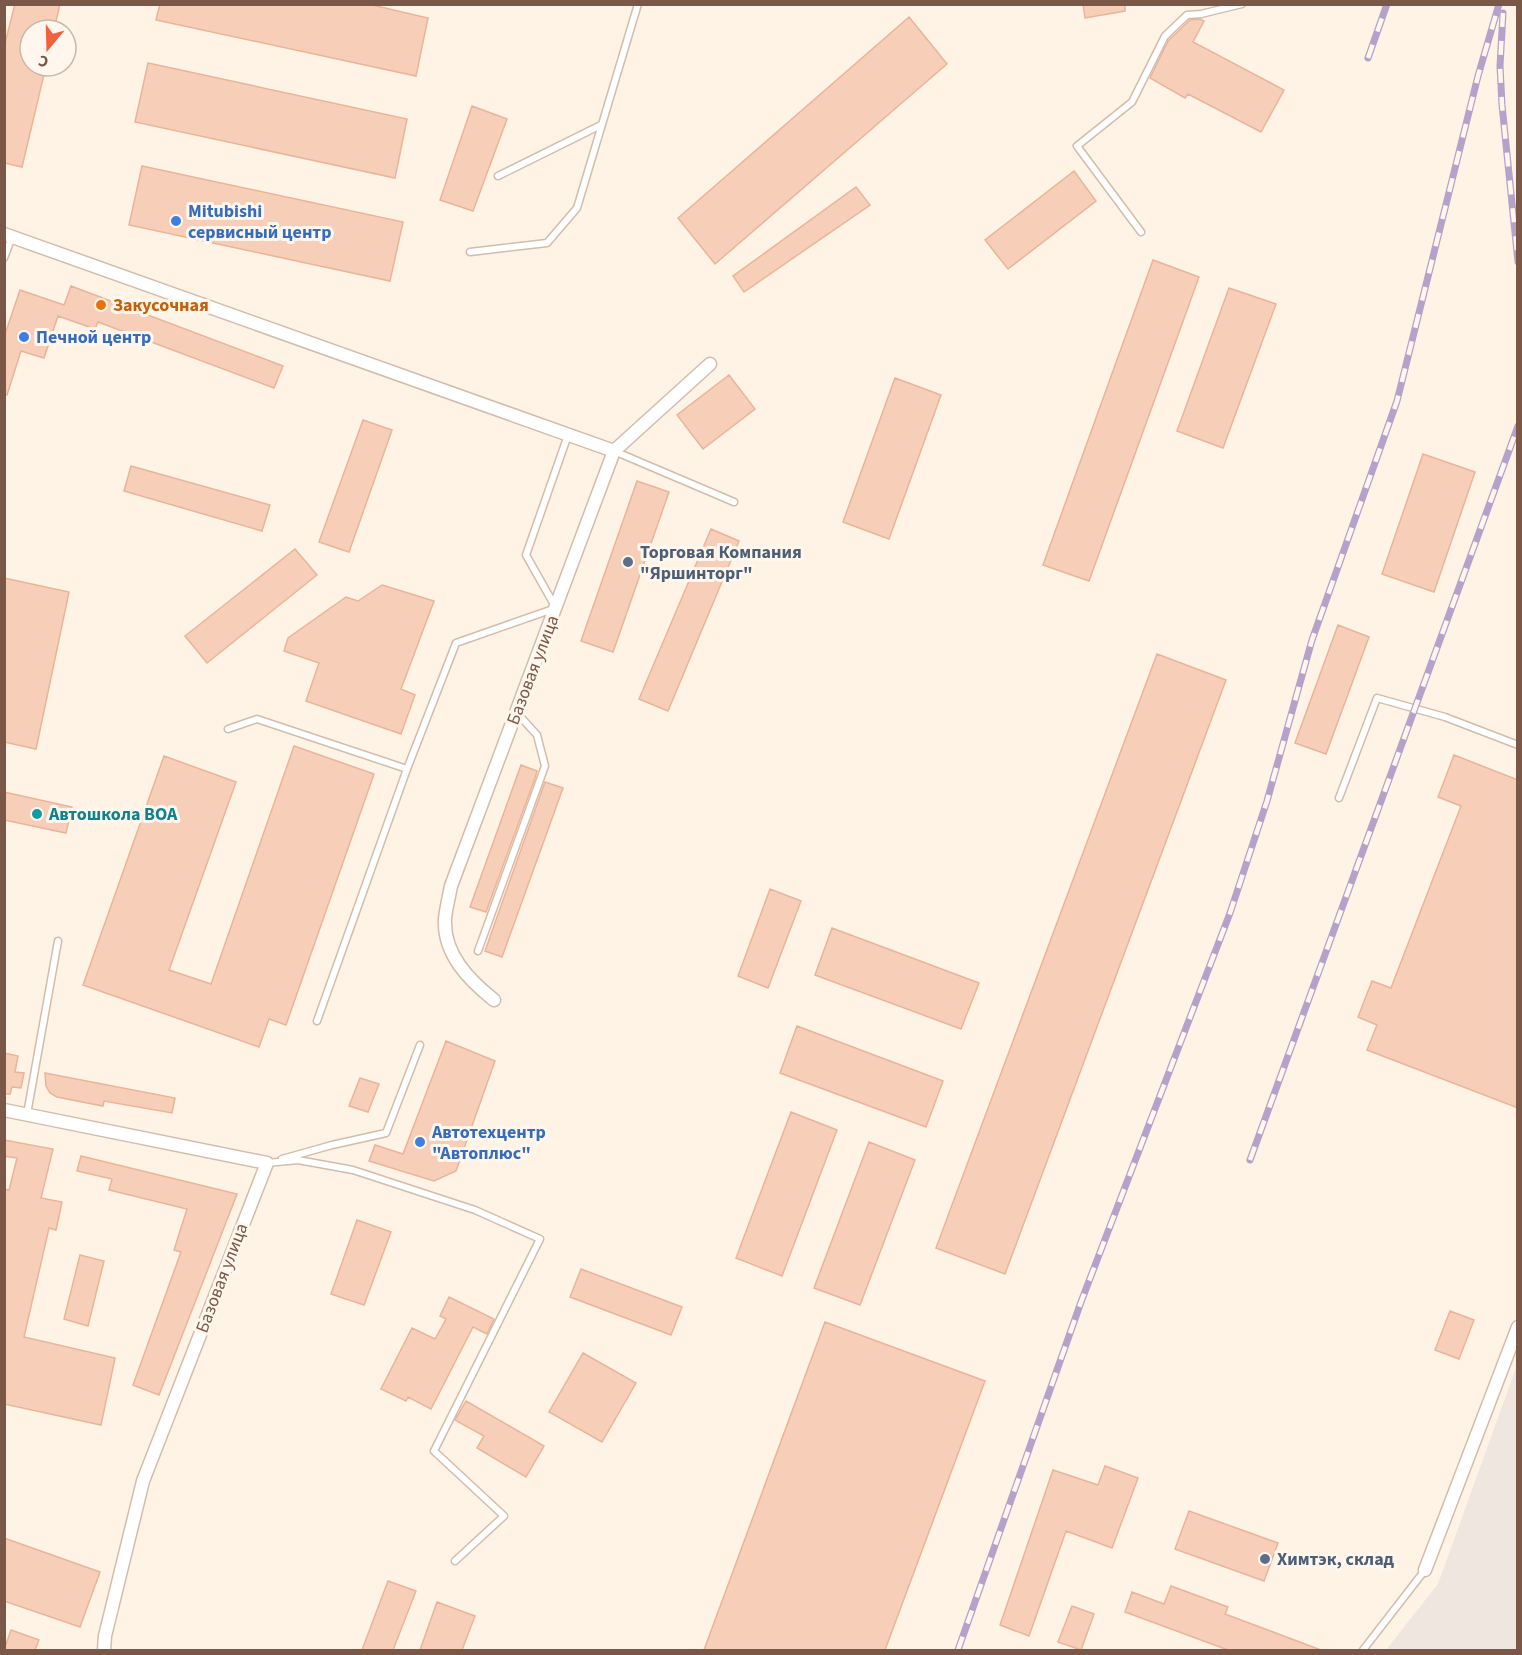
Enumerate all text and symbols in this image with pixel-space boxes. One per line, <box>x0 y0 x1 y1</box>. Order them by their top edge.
north arrow <box>18 18 78 78</box>
text: С <box>35 49 51 73</box>
place label: Mitubishi сервисный центр <box>188 199 332 245</box>
marker: Mitubishi сервисный центр <box>169 214 183 228</box>
place label: Закусочная <box>113 293 209 318</box>
marker: Закусочная <box>94 298 108 312</box>
place label: Печной центр <box>36 325 151 350</box>
marker: Печной центр <box>17 330 31 344</box>
place label: Торговая Компания "Яршинторг" <box>640 540 802 586</box>
marker: Торговая Компания "Яршинторг" <box>621 555 635 569</box>
street label: Базовая улица <box>501 611 565 729</box>
place label: Автошкола ВОА <box>48 802 178 827</box>
marker: Автошкола ВОА <box>30 807 44 821</box>
place label: Автотехцентр "Автоплюс" <box>431 1120 546 1166</box>
marker: Автотехцентр "Автоплюс" <box>413 1135 427 1149</box>
street label: Базовая улица <box>190 1219 254 1337</box>
place label: Химтэк, склад <box>1277 1547 1395 1572</box>
marker: Химтэк, склад <box>1258 1552 1272 1566</box>

